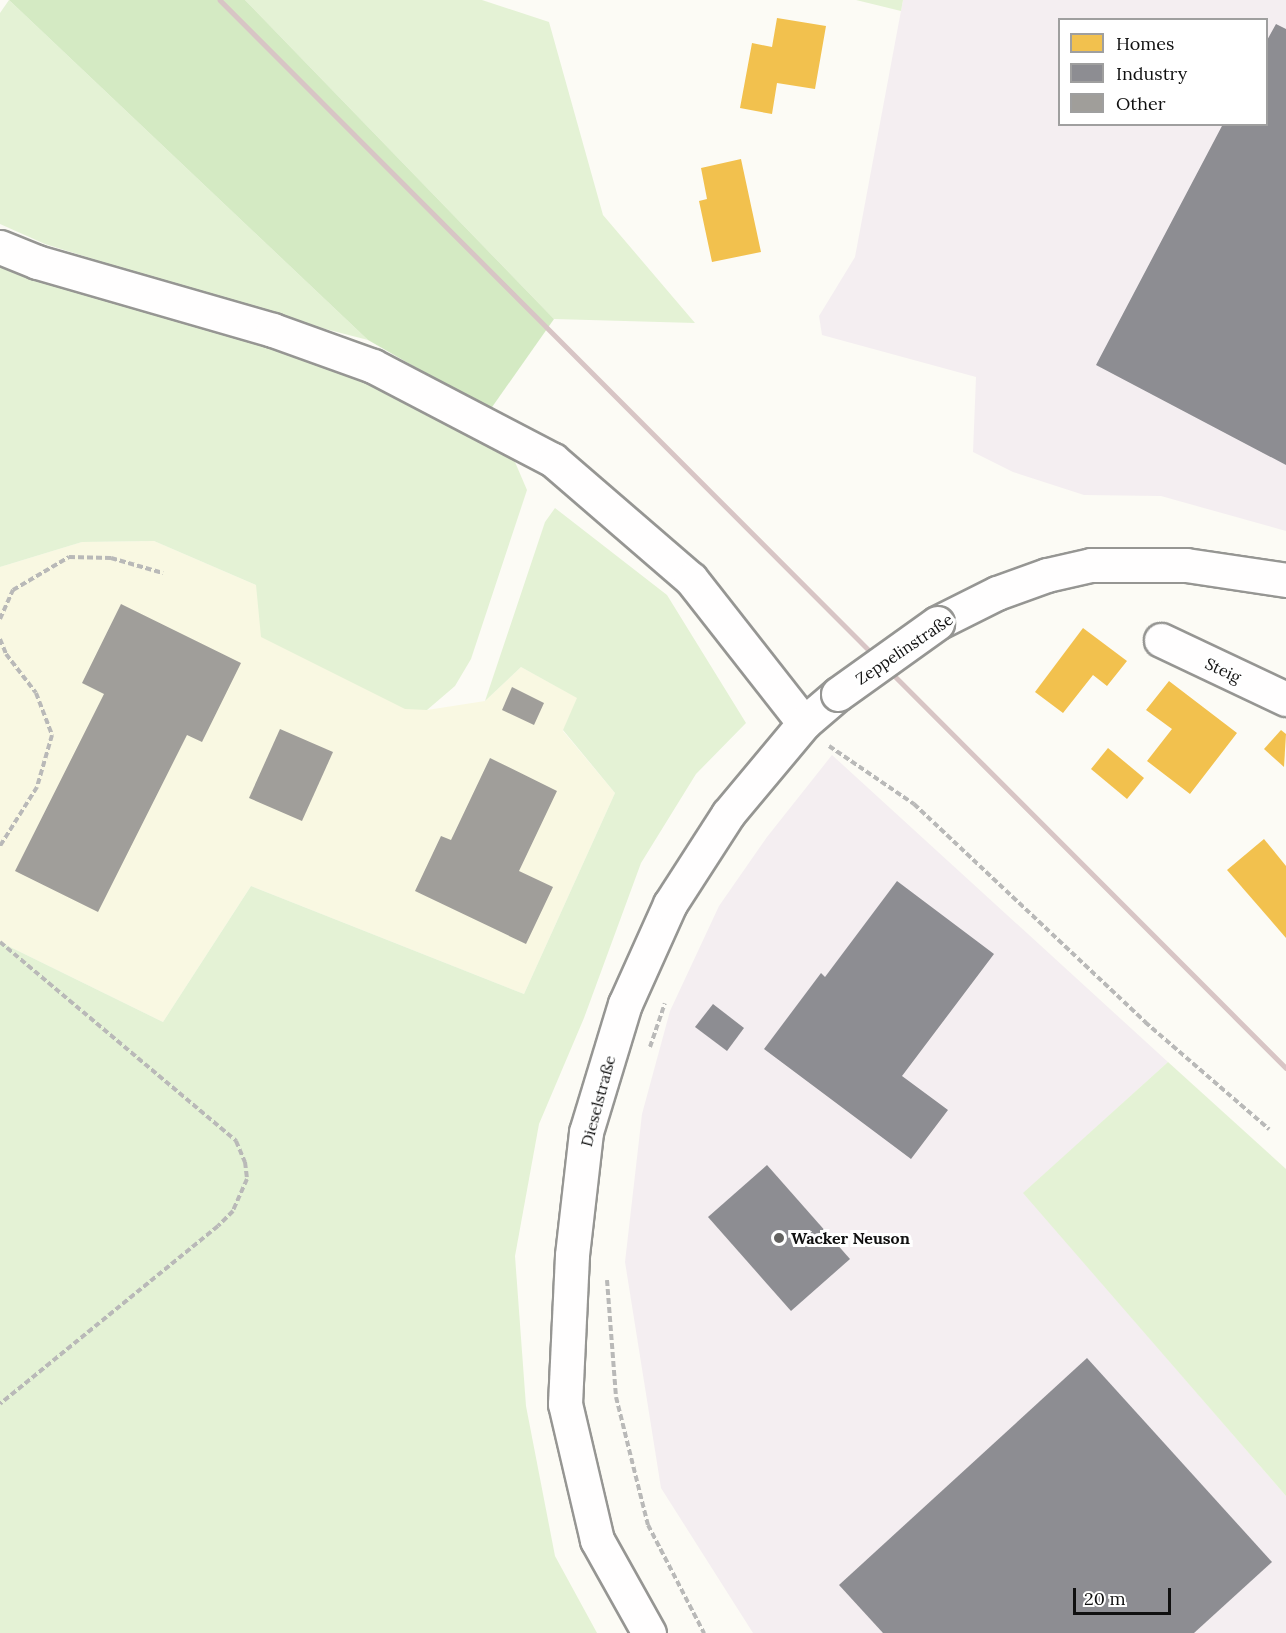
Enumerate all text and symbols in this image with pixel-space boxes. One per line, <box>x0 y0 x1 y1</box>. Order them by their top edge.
legend <box>1058 18 1268 126</box>
text: Homes <box>1116 32 1174 55</box>
text: Industry <box>1116 62 1187 85</box>
text: Other <box>1116 92 1166 115</box>
street label: Zeppelinstraße <box>852 609 956 689</box>
street label: Steig <box>1202 653 1244 687</box>
street label: Dieselstraße <box>577 1053 619 1149</box>
place label: Wacker Neuson <box>791 1228 910 1248</box>
marker: Wacker Neuson <box>772 1231 786 1245</box>
scale bar <box>1076 1576 1174 1614</box>
text: 20 m <box>1084 1587 1126 1610</box>

